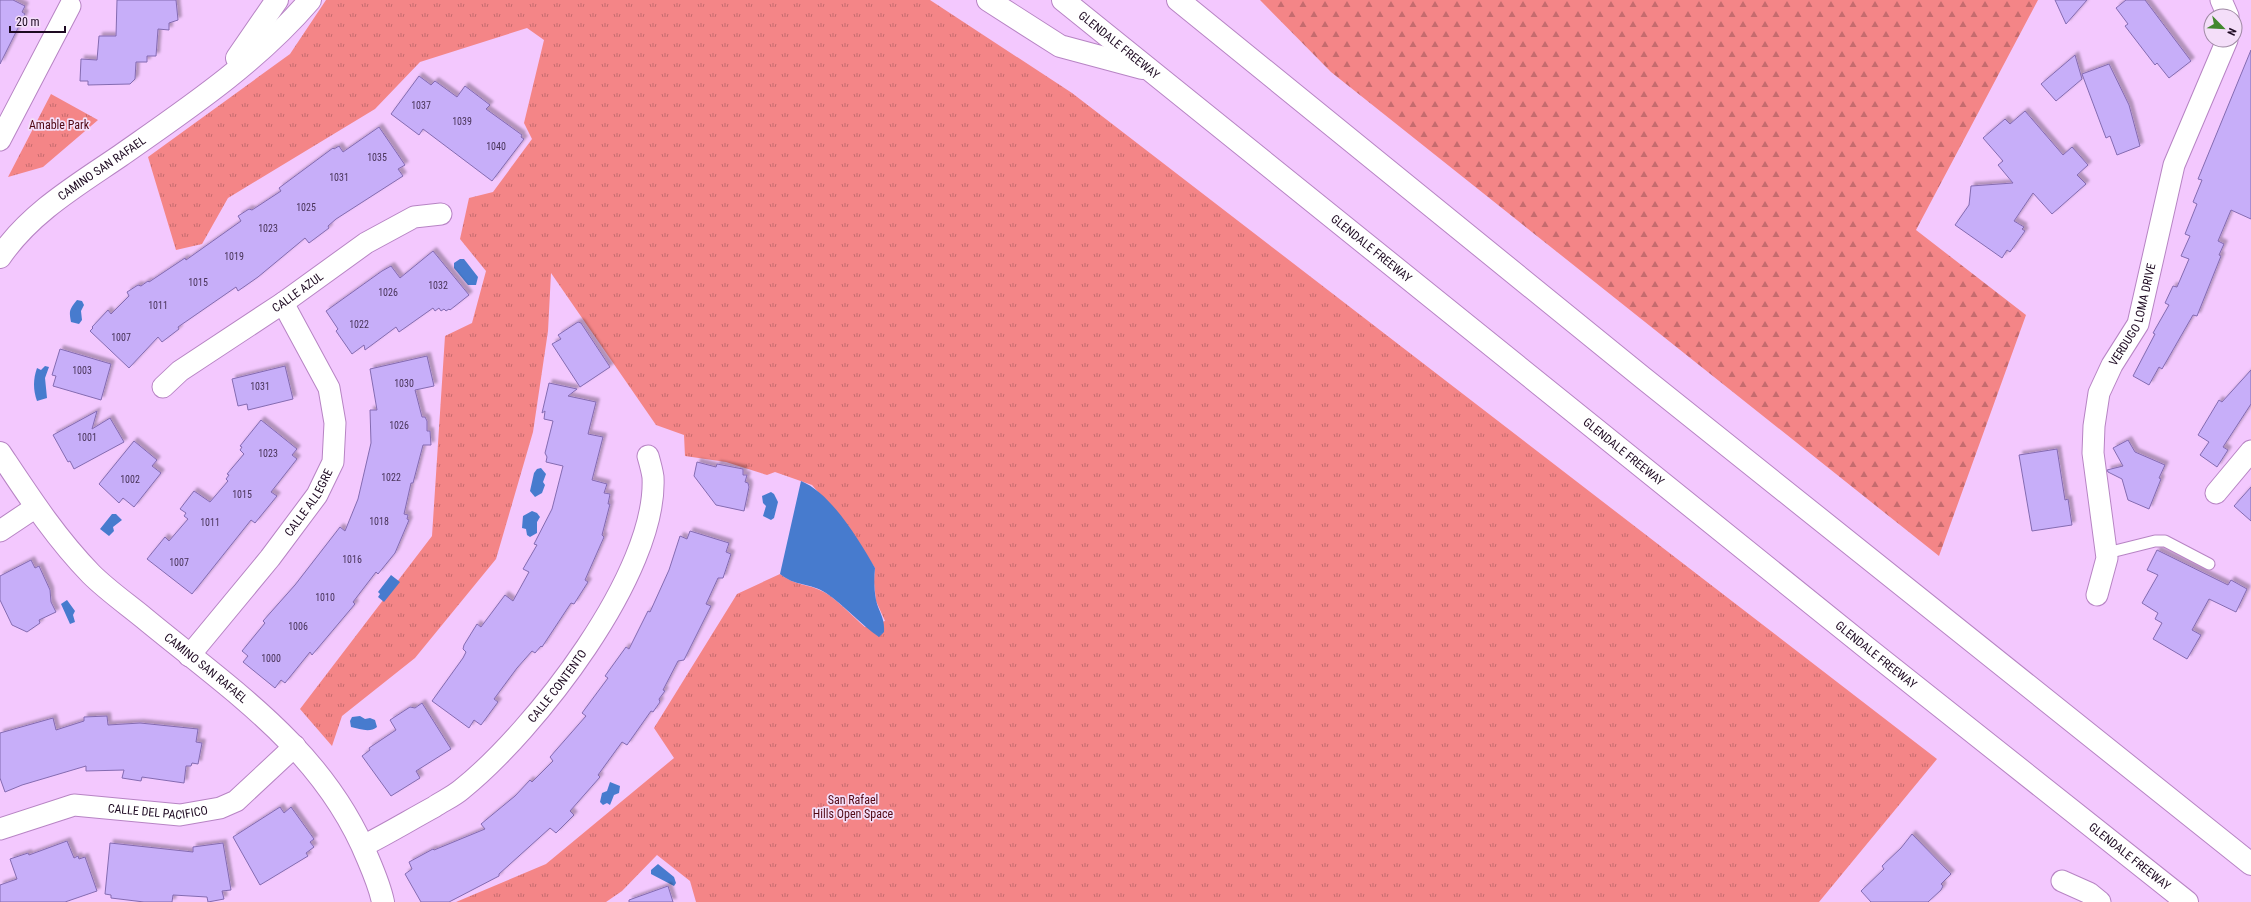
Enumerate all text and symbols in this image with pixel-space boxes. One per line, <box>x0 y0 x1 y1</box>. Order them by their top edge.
scale bar <box>10 8 65 34</box>
street label: GLENDALE FREEWAY <box>1076 8 1163 82</box>
north arrow <box>2203 8 2243 48</box>
text: 20 m <box>16 15 40 29</box>
text: N <box>2224 26 2239 38</box>
house number: 1037 <box>411 100 431 111</box>
house number: 1039 <box>452 116 472 127</box>
park label: Amable Park <box>29 118 90 132</box>
street label: CAMINO SAN RAFAEL <box>55 133 149 203</box>
house number: 1040 <box>486 141 506 152</box>
house number: 1035 <box>367 152 387 163</box>
house number: 1031 <box>329 172 349 183</box>
house number: 1025 <box>296 202 316 213</box>
street label: GLENDALE FREEWAY <box>1328 212 1415 286</box>
house number: 1023 <box>258 223 278 234</box>
house number: 1019 <box>224 251 244 262</box>
street label: VERDUGO LOMA DRIVE <box>2106 262 2159 368</box>
street label: CALLE AZUL <box>269 269 326 315</box>
house number: 1015 <box>188 277 208 288</box>
house number: 1032 <box>428 280 448 291</box>
house number: 1026 <box>378 287 398 298</box>
house number: 1011 <box>148 300 168 311</box>
house number: 1022 <box>349 319 369 330</box>
house number: 1007 <box>111 332 131 343</box>
house number: 1003 <box>72 365 92 376</box>
house number: 1030 <box>394 378 414 389</box>
house number: 1031 <box>250 381 270 392</box>
street label: GLENDALE FREEWAY <box>1580 415 1667 489</box>
house number: 1026 <box>389 420 409 431</box>
house number: 1001 <box>77 432 97 443</box>
house number: 1023 <box>258 448 278 459</box>
street label: CALLE ALLEGRE <box>282 467 336 539</box>
house number: 1022 <box>381 472 401 483</box>
house number: 1002 <box>120 474 140 485</box>
house number: 1015 <box>232 489 252 500</box>
house number: 1018 <box>369 516 389 527</box>
house number: 1011 <box>200 517 220 528</box>
house number: 1016 <box>342 554 362 565</box>
house number: 1007 <box>169 557 189 568</box>
house number: 1010 <box>315 592 335 603</box>
street label: GLENDALE FREEWAY <box>1833 618 1920 692</box>
house number: 1006 <box>288 621 308 632</box>
street label: CAMINO SAN RAFAEL <box>161 630 250 706</box>
street label: CALLE CONTENTO <box>525 647 590 725</box>
house number: 1000 <box>261 653 281 664</box>
park label: San Rafael Hills Open Space <box>813 793 894 821</box>
street label: CALLE DEL PACIFICO <box>107 801 209 822</box>
street label: GLENDALE FREEWAY <box>2086 820 2174 893</box>

